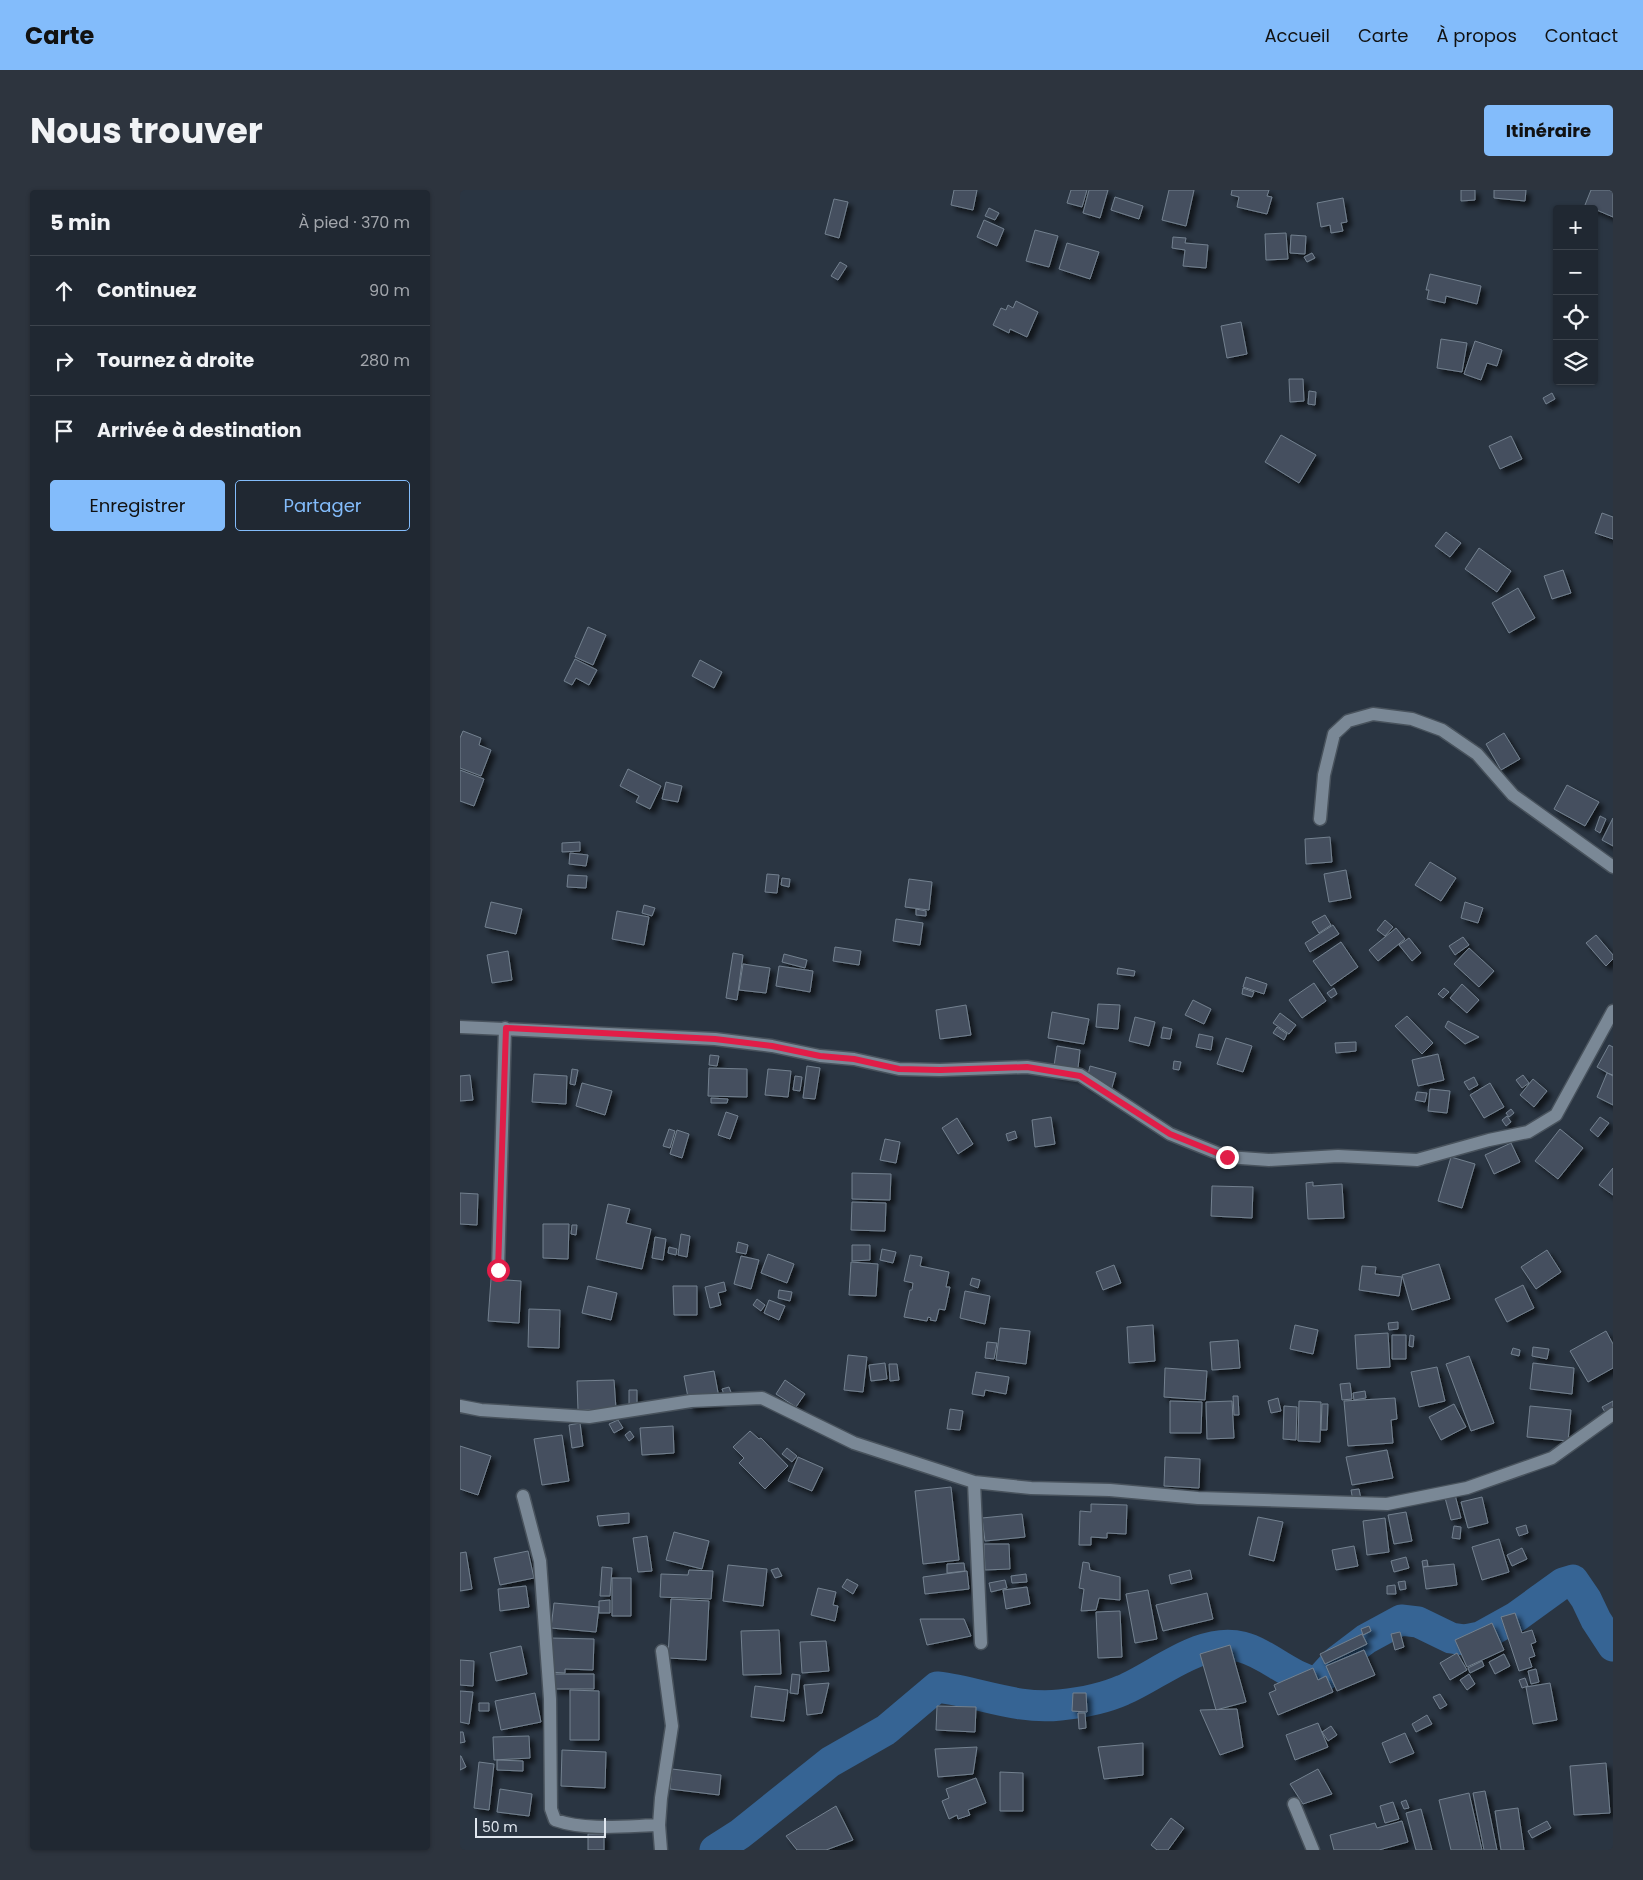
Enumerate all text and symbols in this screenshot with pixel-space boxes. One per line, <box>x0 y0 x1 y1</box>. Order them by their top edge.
text: Carte <box>25 19 94 52</box>
text: Accueil <box>1264 23 1330 48</box>
text: Carte <box>1358 23 1408 48</box>
text: À propos <box>1436 23 1517 48</box>
text: Contact <box>1545 23 1618 48</box>
button: Itinéraire <box>1484 105 1613 156</box>
text: Nous trouver <box>30 106 263 155</box>
map controls <box>1553 205 1598 385</box>
button: + <box>1553 205 1598 250</box>
text: 5 min <box>50 208 111 237</box>
text: À pied · 370 m <box>299 211 410 234</box>
button: − <box>1553 250 1598 295</box>
icon: ahead <box>50 277 78 305</box>
text: Continuez <box>97 277 196 304</box>
text: 90 m <box>369 279 410 302</box>
button: locate <box>1553 295 1598 340</box>
button: layers <box>1553 340 1598 385</box>
icon: right <box>50 347 78 375</box>
text: Tournez à droite <box>97 347 254 374</box>
text: 280 m <box>360 349 410 372</box>
icon: arrive <box>50 417 78 445</box>
text: Arrivée à destination <box>97 417 302 444</box>
button: Enregistrer <box>50 480 225 531</box>
button: Partager <box>235 480 410 531</box>
route end <box>1216 1146 1239 1169</box>
route start <box>487 1259 510 1282</box>
scale bar <box>475 1815 606 1838</box>
text: 50 m <box>482 1817 518 1837</box>

